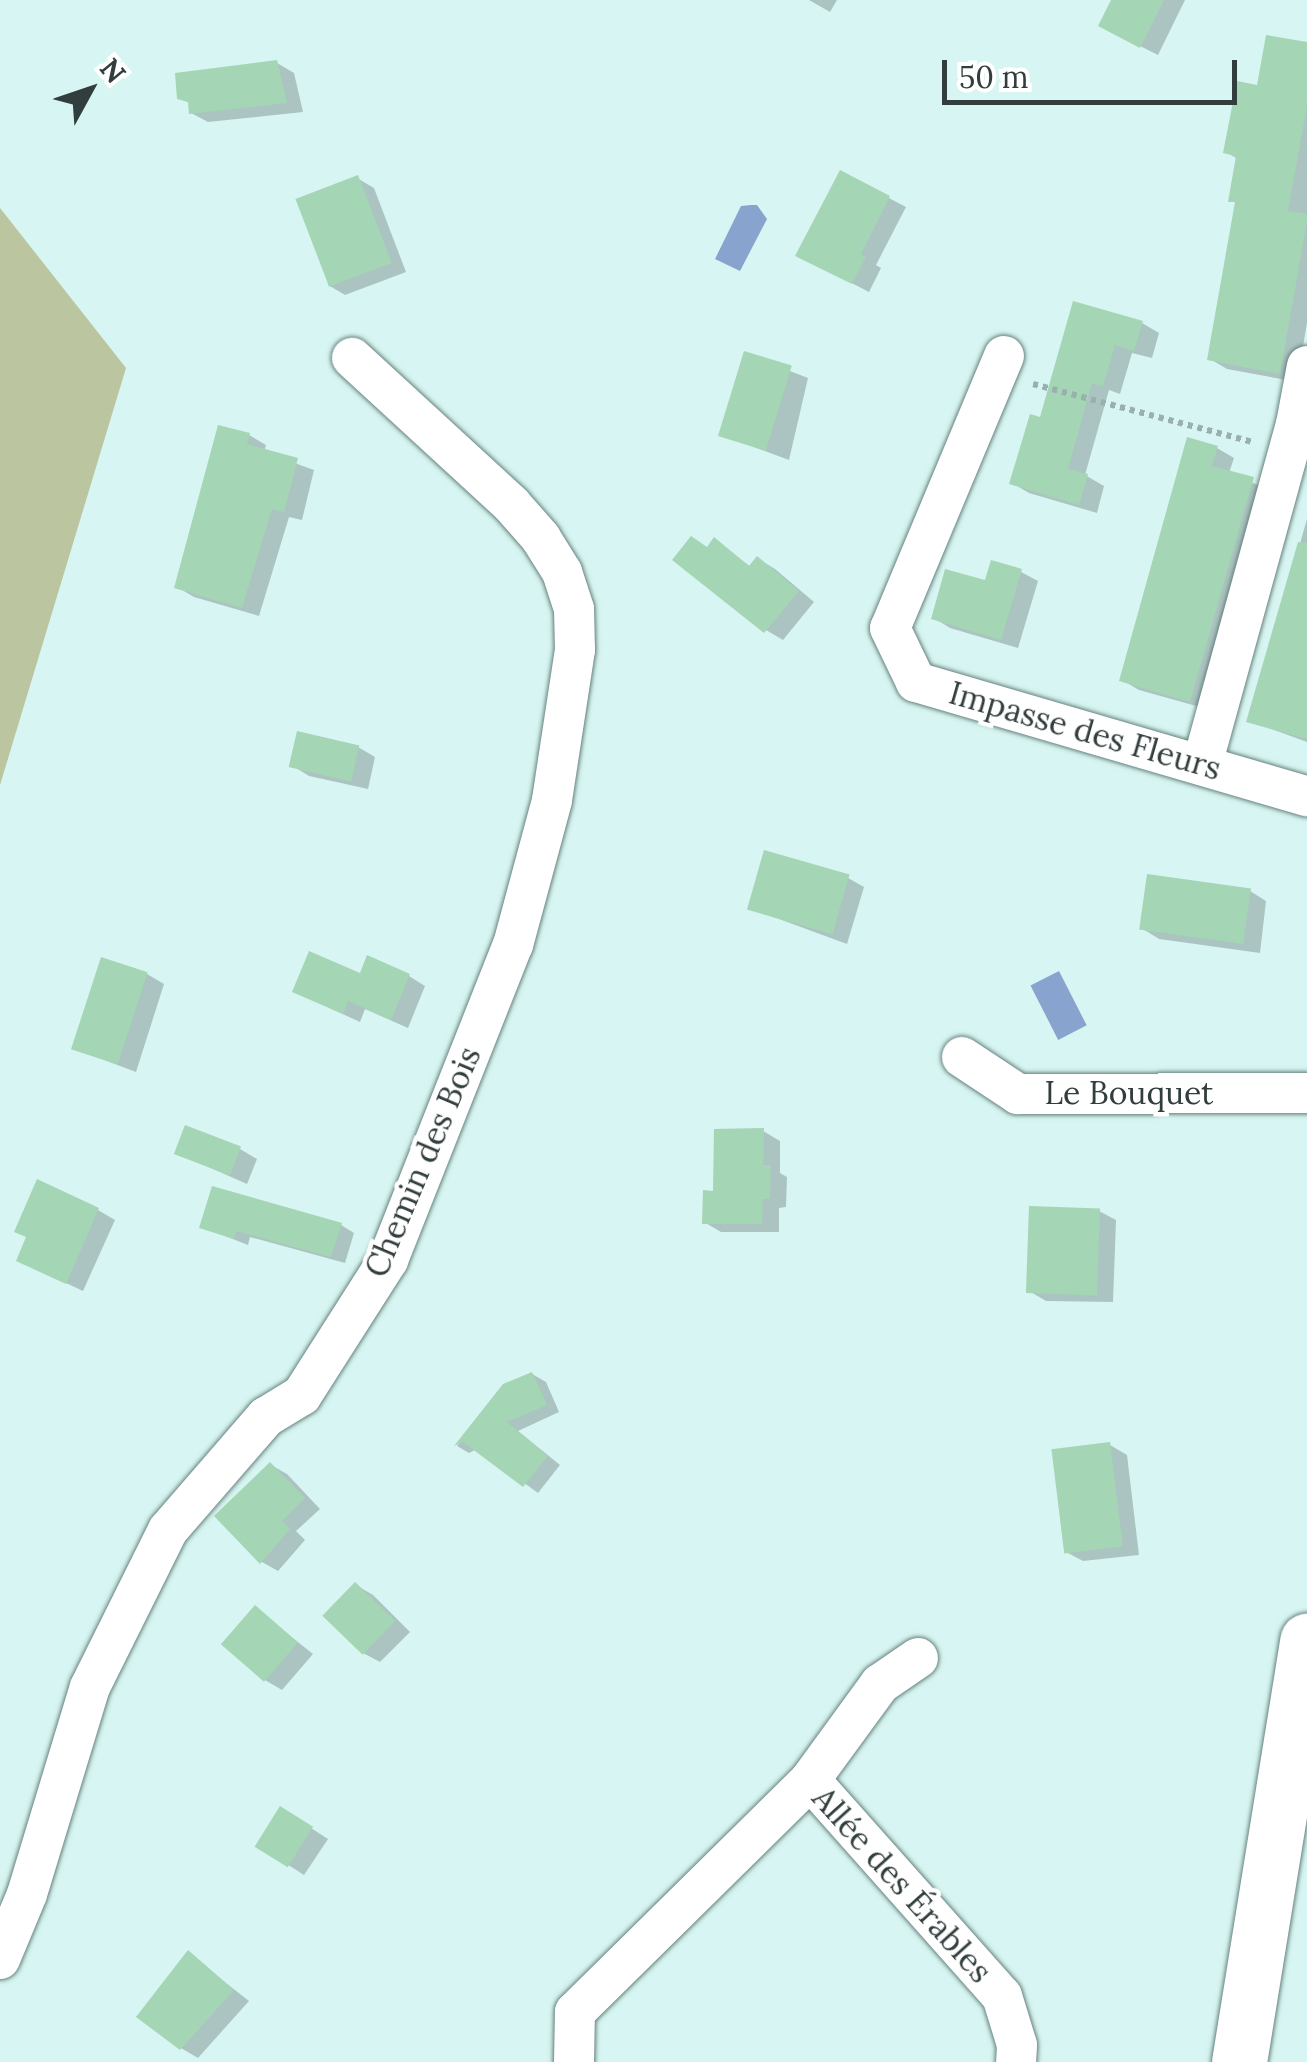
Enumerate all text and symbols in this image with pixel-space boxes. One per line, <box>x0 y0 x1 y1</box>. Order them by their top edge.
north arrow <box>40 40 140 140</box>
scale bar <box>947 40 1242 102</box>
text: N <box>92 51 134 91</box>
text: 50 m <box>959 58 1029 96</box>
street label: Impasse des Fleurs <box>945 674 1225 788</box>
street label: Chemin des Bois <box>357 1041 489 1283</box>
street label: Le Bouquet <box>1044 1074 1214 1112</box>
street label: Allée des Érables <box>804 1779 1000 1991</box>

